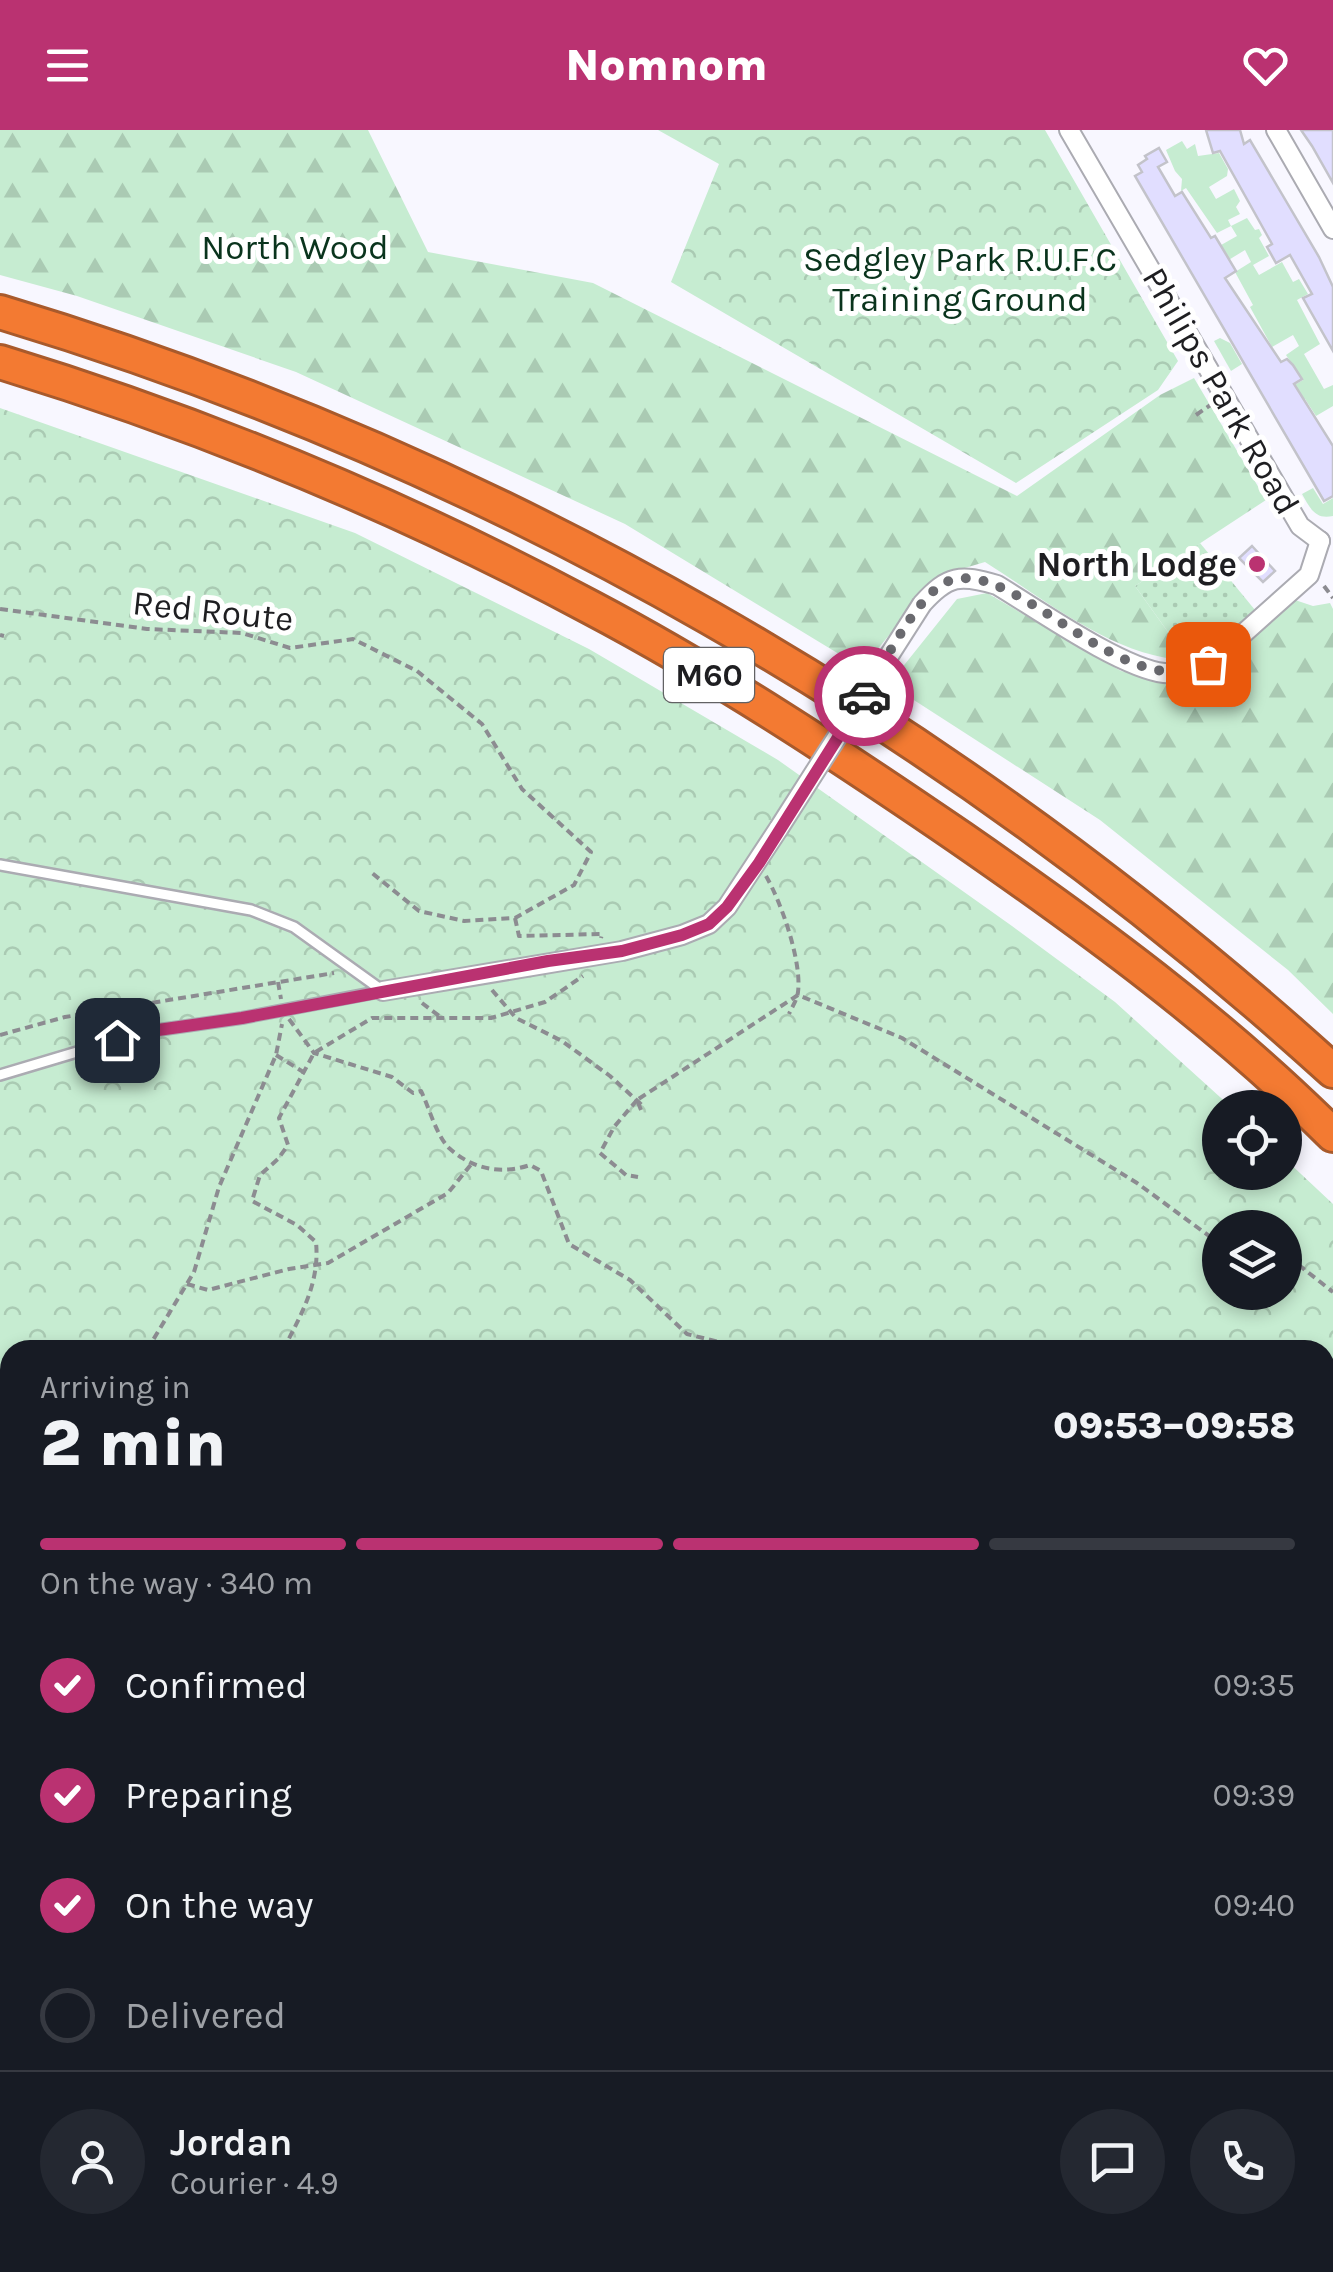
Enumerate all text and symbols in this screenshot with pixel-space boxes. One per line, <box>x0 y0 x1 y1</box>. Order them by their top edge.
icon: menu <box>40 38 95 93</box>
icon: heart <box>1238 38 1293 93</box>
text: Nomnom <box>565 39 768 91</box>
park label: North Wood <box>201 227 389 268</box>
park label: Sedgley Park R.U.F.C Training Ground <box>803 239 1117 320</box>
street label: Philips Park Road <box>1134 260 1308 522</box>
place label: North Lodge <box>1036 544 1237 586</box>
marker: North Lodge <box>1246 553 1268 575</box>
street label: Red Route <box>131 582 295 640</box>
pin <box>1166 622 1251 707</box>
icon: bag <box>1181 637 1236 692</box>
courier <box>814 646 914 746</box>
road number: M60 <box>664 648 754 702</box>
icon: car <box>837 669 892 724</box>
pin <box>75 998 160 1083</box>
icon: home <box>90 1013 145 1068</box>
map controls <box>1202 1090 1302 1310</box>
button: locate <box>1202 1090 1302 1190</box>
button: layers <box>1202 1210 1302 1310</box>
text: Arriving in <box>40 1369 191 1406</box>
text: 09:53–09:58 <box>1053 1403 1295 1448</box>
text: 2 min <box>40 1405 226 1481</box>
text: On the way · 340 m <box>40 1565 313 1602</box>
icon: check <box>40 1658 95 1713</box>
text: Confirmed <box>125 1663 308 1708</box>
text: 09:35 <box>1213 1667 1295 1704</box>
icon: check <box>40 1768 95 1823</box>
text: Preparing <box>125 1773 292 1818</box>
text: 09:39 <box>1213 1777 1295 1814</box>
icon: check <box>40 1878 95 1933</box>
text: On the way <box>125 1883 313 1928</box>
text: 09:40 <box>1213 1887 1295 1924</box>
text: Delivered <box>125 1993 286 2038</box>
button: person <box>40 2109 145 2214</box>
button: chat <box>1060 2109 1165 2214</box>
button: phone <box>1190 2109 1295 2214</box>
text: Jordan <box>170 2120 293 2165</box>
text: Courier · 4.9 <box>170 2165 339 2202</box>

